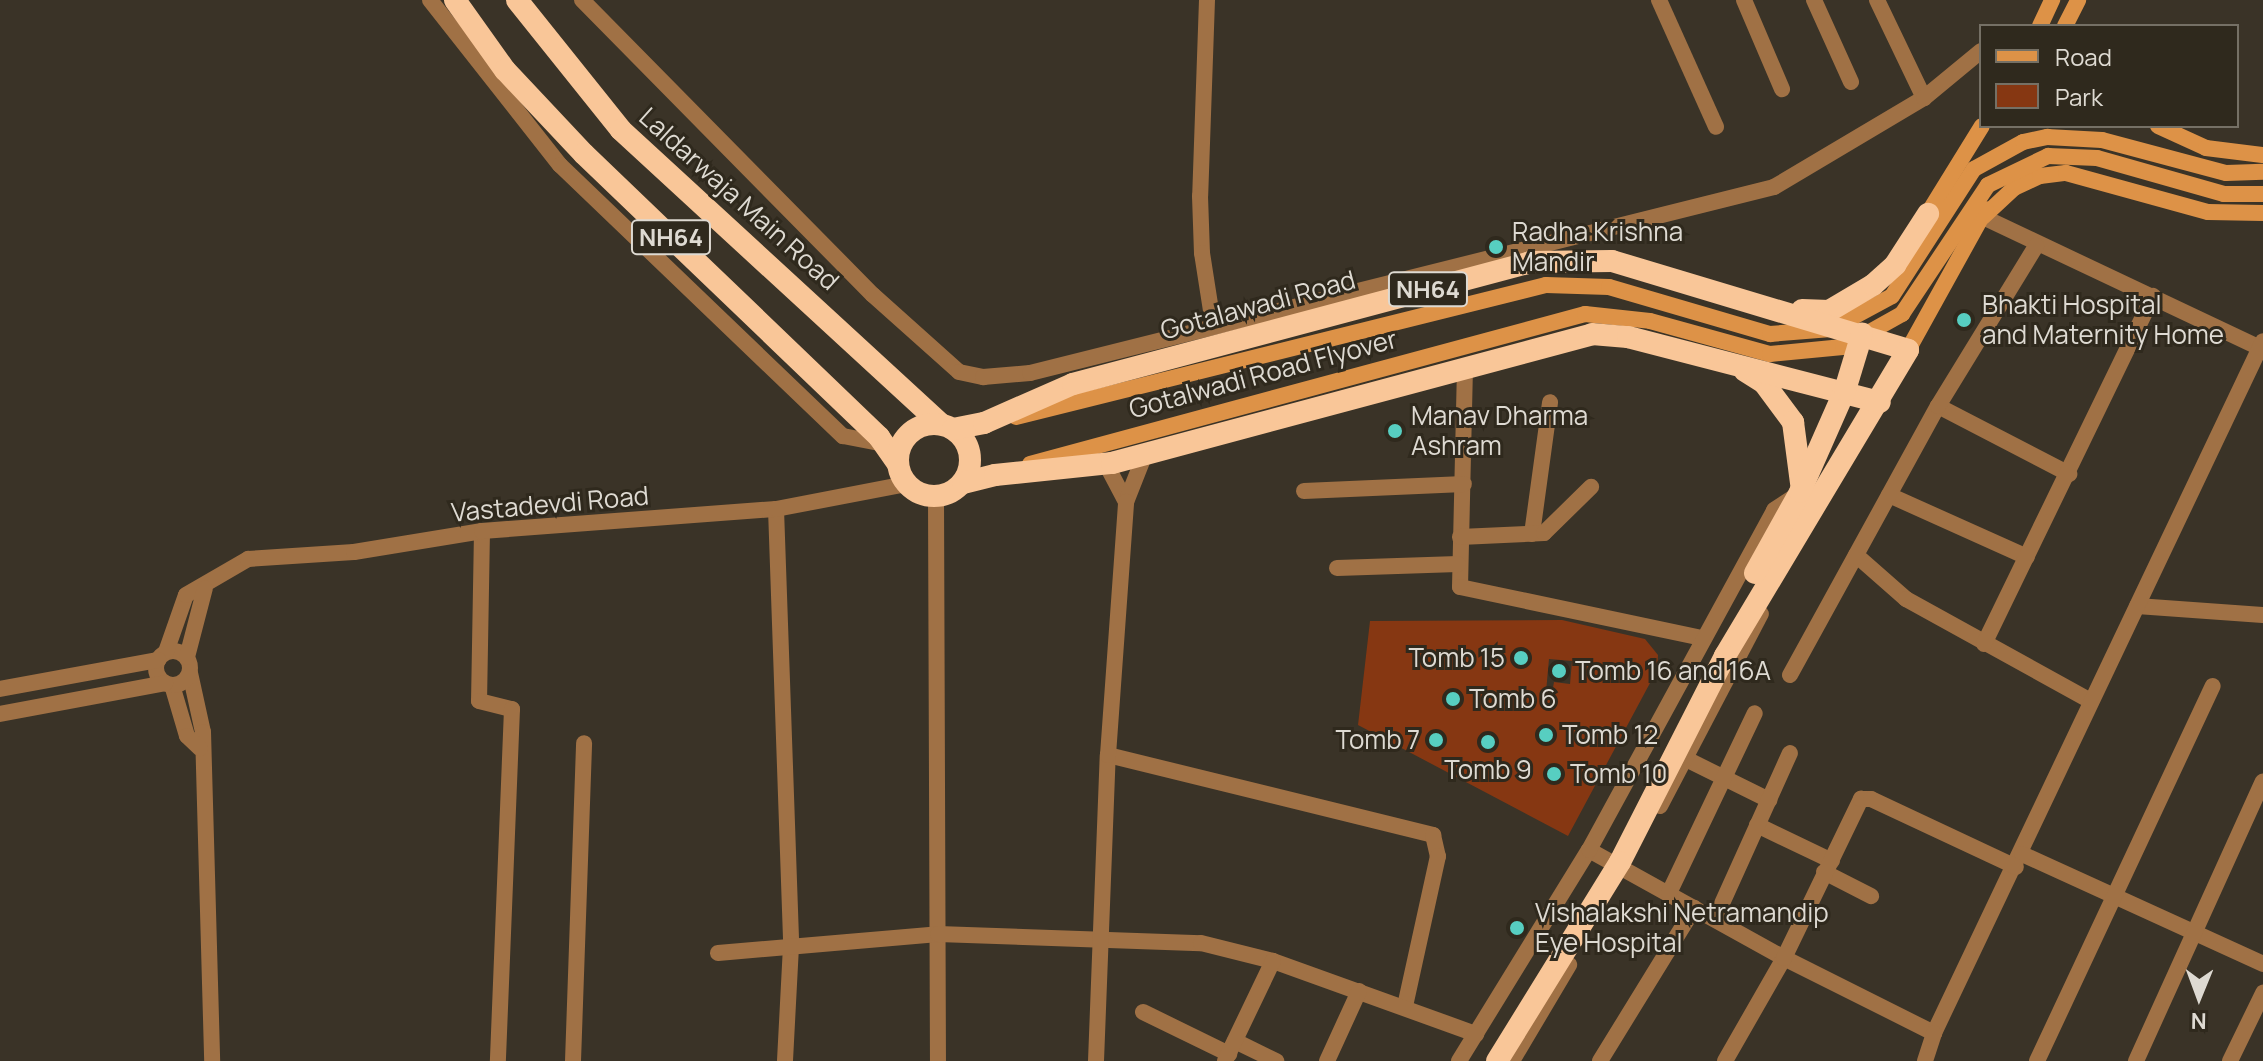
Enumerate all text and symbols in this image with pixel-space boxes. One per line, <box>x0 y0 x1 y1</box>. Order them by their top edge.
legend <box>1979 24 2239 128</box>
text: Road <box>2055 40 2112 73</box>
text: Park <box>2055 80 2103 113</box>
street label: Laldarwaja Main Road <box>633 101 845 297</box>
place label: Radha Krishna Mandir <box>1512 216 1683 278</box>
road number: NH64 <box>629 217 713 257</box>
marker: Radha Krishna Mandir <box>1487 238 1505 256</box>
street label: Gotalawadi Road <box>1157 264 1359 346</box>
road number: NH64 <box>1386 269 1470 309</box>
place label: Bhakti Hospital and Maternity Home <box>1982 289 2224 350</box>
marker: Bhakti Hospital and Maternity Home <box>1953 309 1975 331</box>
street label: Gotalwadi Road Flyover <box>1126 323 1400 425</box>
place label: Manav Dharma Ashram <box>1411 400 1588 462</box>
marker: Manav Dharma Ashram <box>1386 422 1404 440</box>
street label: Vastadevdi Road <box>450 480 650 528</box>
place label: Tomb 15 <box>1408 642 1505 674</box>
marker: Tomb 15 <box>1512 649 1530 667</box>
place label: Tomb 16 and 16A <box>1575 655 1771 687</box>
marker: Tomb 16 and 16A <box>1550 662 1568 680</box>
place label: Tomb 6 <box>1469 683 1557 715</box>
marker: Tomb 6 <box>1444 690 1462 708</box>
place label: Tomb 12 <box>1562 719 1658 751</box>
place label: Tomb 7 <box>1336 724 1420 756</box>
marker: Tomb 12 <box>1537 726 1555 744</box>
marker: Tomb 7 <box>1427 731 1445 749</box>
marker: Tomb 9 <box>1479 733 1497 751</box>
place label: Tomb 9 <box>1444 754 1532 786</box>
place label: Tomb 10 <box>1570 758 1667 790</box>
marker: Tomb 10 <box>1545 765 1563 783</box>
place label: Vishalakshi Netramandip Eye Hospital <box>1535 897 1829 958</box>
marker: Vishalakshi Netramandip Eye Hospital <box>1506 917 1528 939</box>
north arrow <box>2159 957 2239 1037</box>
text: N <box>2190 1006 2207 1036</box>

